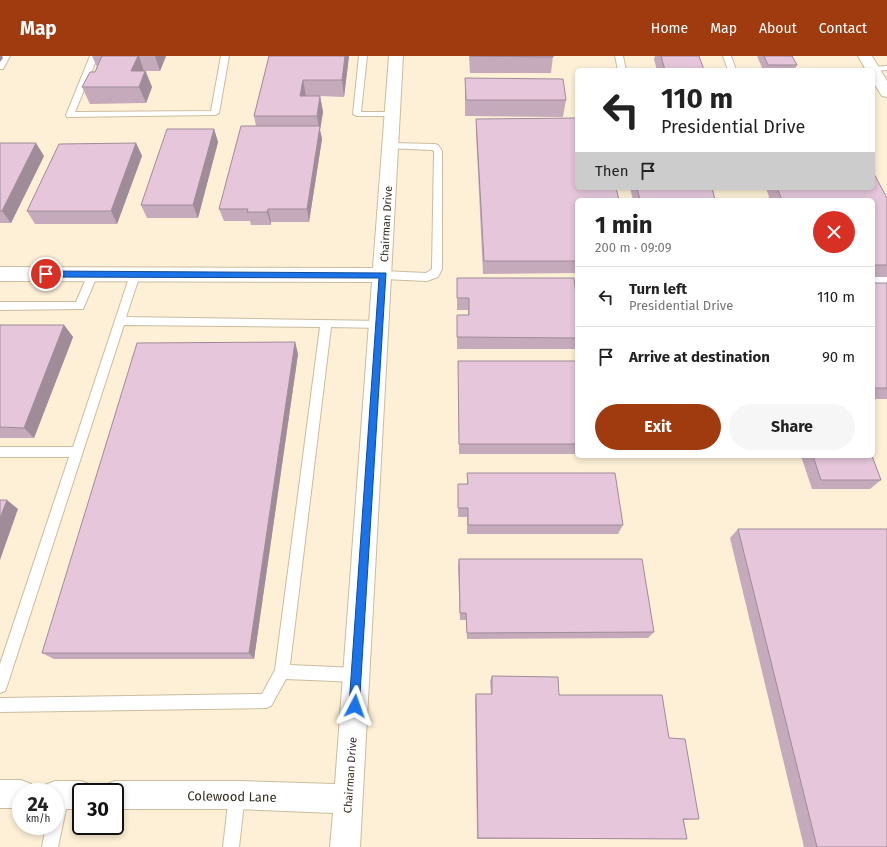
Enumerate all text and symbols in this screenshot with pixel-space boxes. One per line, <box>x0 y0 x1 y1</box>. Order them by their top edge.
text: Map <box>20 17 57 40</box>
text: Home <box>651 20 688 37</box>
text: Map <box>710 20 737 37</box>
text: About <box>759 20 797 37</box>
text: Contact <box>819 20 867 37</box>
text: 110 m <box>661 82 733 115</box>
icon: left <box>595 84 647 136</box>
text: Presidential Drive <box>661 116 805 138</box>
icon: arrive <box>637 160 659 182</box>
text: Then <box>595 162 629 180</box>
street label: Chairman Drive <box>378 186 395 263</box>
text: 1 min <box>595 211 653 239</box>
button: close <box>813 211 855 253</box>
text: 200 m · 09:09 <box>595 240 672 255</box>
pin <box>29 257 63 291</box>
icon: arrive <box>35 263 57 285</box>
text: Turn left <box>629 280 687 298</box>
icon: left <box>595 286 617 308</box>
text: 110 m <box>817 288 855 306</box>
text: Presidential Drive <box>629 298 733 313</box>
icon: arrive <box>595 346 617 368</box>
text: Arrive at destination <box>629 348 770 366</box>
text: 90 m <box>822 348 855 366</box>
button: Exit <box>595 404 721 450</box>
button: Share <box>729 404 855 450</box>
position arrow <box>334 685 376 727</box>
street label: Chairman Drive <box>341 736 360 814</box>
speed limit sign: 30 <box>72 783 124 835</box>
street label: Colewood Lane <box>187 788 277 805</box>
text: 24 <box>27 792 49 816</box>
text: km/h <box>26 813 50 825</box>

